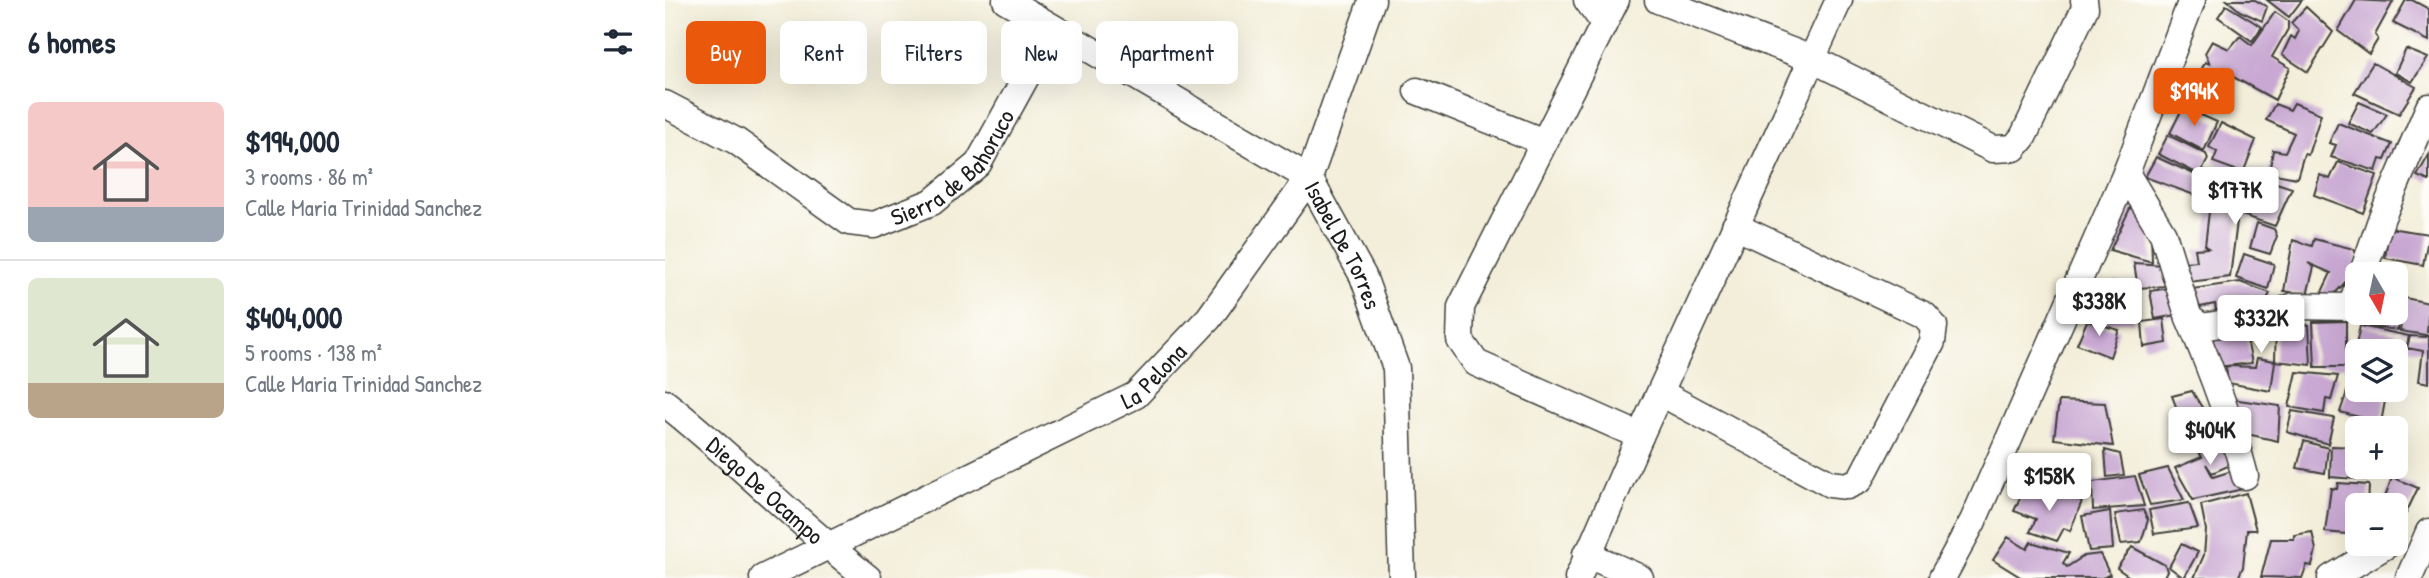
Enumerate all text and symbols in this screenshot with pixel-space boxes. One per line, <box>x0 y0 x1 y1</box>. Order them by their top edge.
chip: Buy <box>686 21 766 84</box>
chip: Rent <box>780 21 867 84</box>
chip: Filters <box>881 21 987 84</box>
chip: New <box>1001 21 1082 84</box>
chip: Apartment <box>1096 21 1238 84</box>
text: 6 homes <box>28 22 115 62</box>
icon: filters <box>599 23 637 61</box>
pin: $194K <box>2145 68 2243 128</box>
text: $194K <box>2169 75 2219 106</box>
street label: Sierra de Bahoruco <box>886 103 1021 233</box>
text: $194,000 <box>245 121 340 161</box>
icon: home <box>84 130 168 214</box>
text: 3 rooms · 86 m² <box>245 161 373 192</box>
pin: $177K <box>2186 168 2284 227</box>
text: $177K <box>2208 174 2262 205</box>
street label: Isabel De Torres <box>1298 175 1390 313</box>
text: Calle Maria Trinidad Sanchez <box>245 192 482 223</box>
north arrow <box>2345 262 2408 326</box>
map controls <box>2345 262 2408 556</box>
pin: $338K <box>2050 278 2148 338</box>
text: $338K <box>2072 285 2126 316</box>
pin: $332K <box>2212 296 2310 355</box>
text: $404,000 <box>245 297 343 337</box>
text: $332K <box>2233 302 2289 333</box>
icon: home <box>84 306 168 390</box>
street label: La Pelona <box>1115 336 1193 416</box>
text: 5 rooms · 138 m² <box>245 337 382 368</box>
button: layers <box>2345 339 2408 402</box>
text: Calle Maria Trinidad Sanchez <box>245 368 482 399</box>
pin: $404K <box>2161 407 2259 467</box>
text: $404K <box>2184 414 2236 445</box>
button: + <box>2345 416 2408 479</box>
street label: Diego De Ocampo <box>700 429 831 551</box>
pin: $158K <box>2000 454 2098 513</box>
text: $158K <box>2023 460 2075 491</box>
button: − <box>2345 493 2408 556</box>

